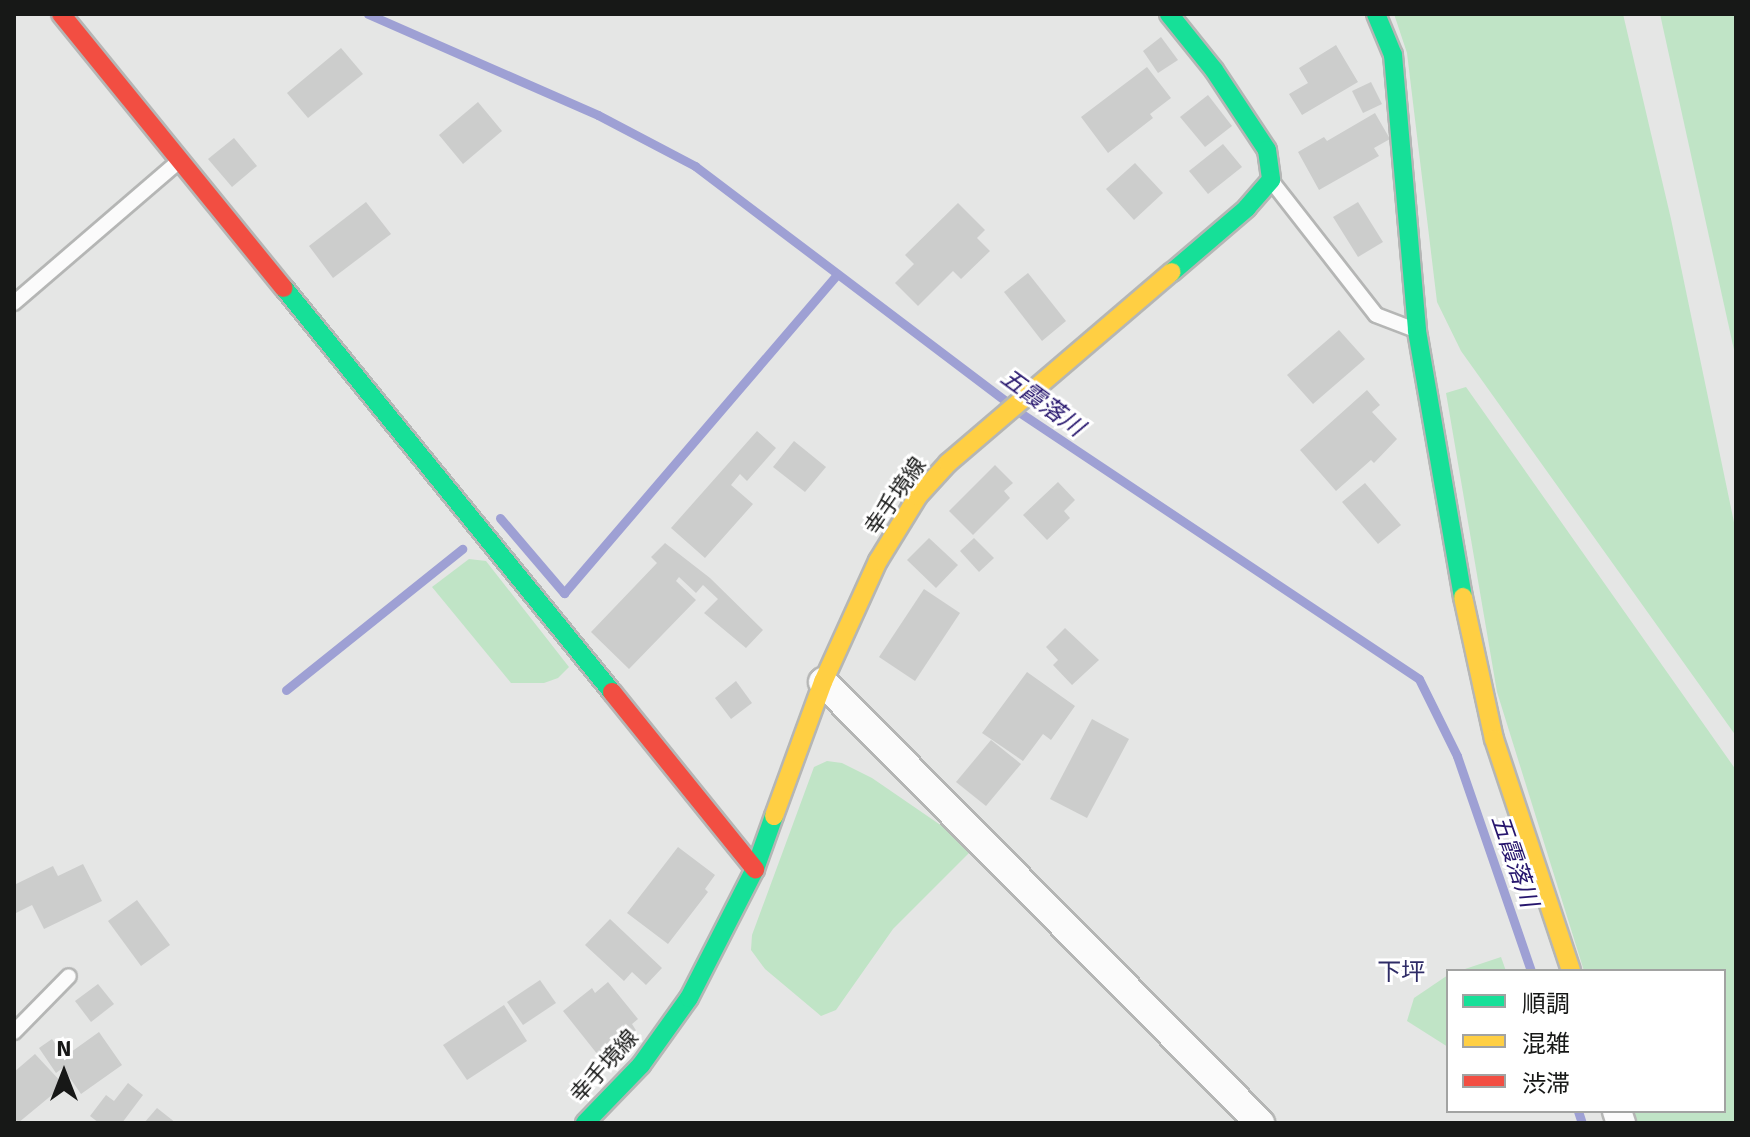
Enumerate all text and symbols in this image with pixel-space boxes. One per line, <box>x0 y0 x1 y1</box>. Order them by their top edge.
water label: 五霞落川 <box>995 363 1089 443</box>
street label: 幸手境線 <box>859 452 931 540</box>
water label: 五霞落川 <box>1485 811 1543 911</box>
district label: 下坪 <box>1377 959 1425 987</box>
legend <box>1446 969 1726 1113</box>
text: 順調 <box>1522 989 1570 1019</box>
street label: 幸手境線 <box>565 1024 643 1108</box>
text: 混雑 <box>1522 1029 1570 1059</box>
north arrow <box>24 1033 104 1113</box>
text: N <box>56 1035 72 1062</box>
text: 渋滞 <box>1522 1069 1570 1099</box>

